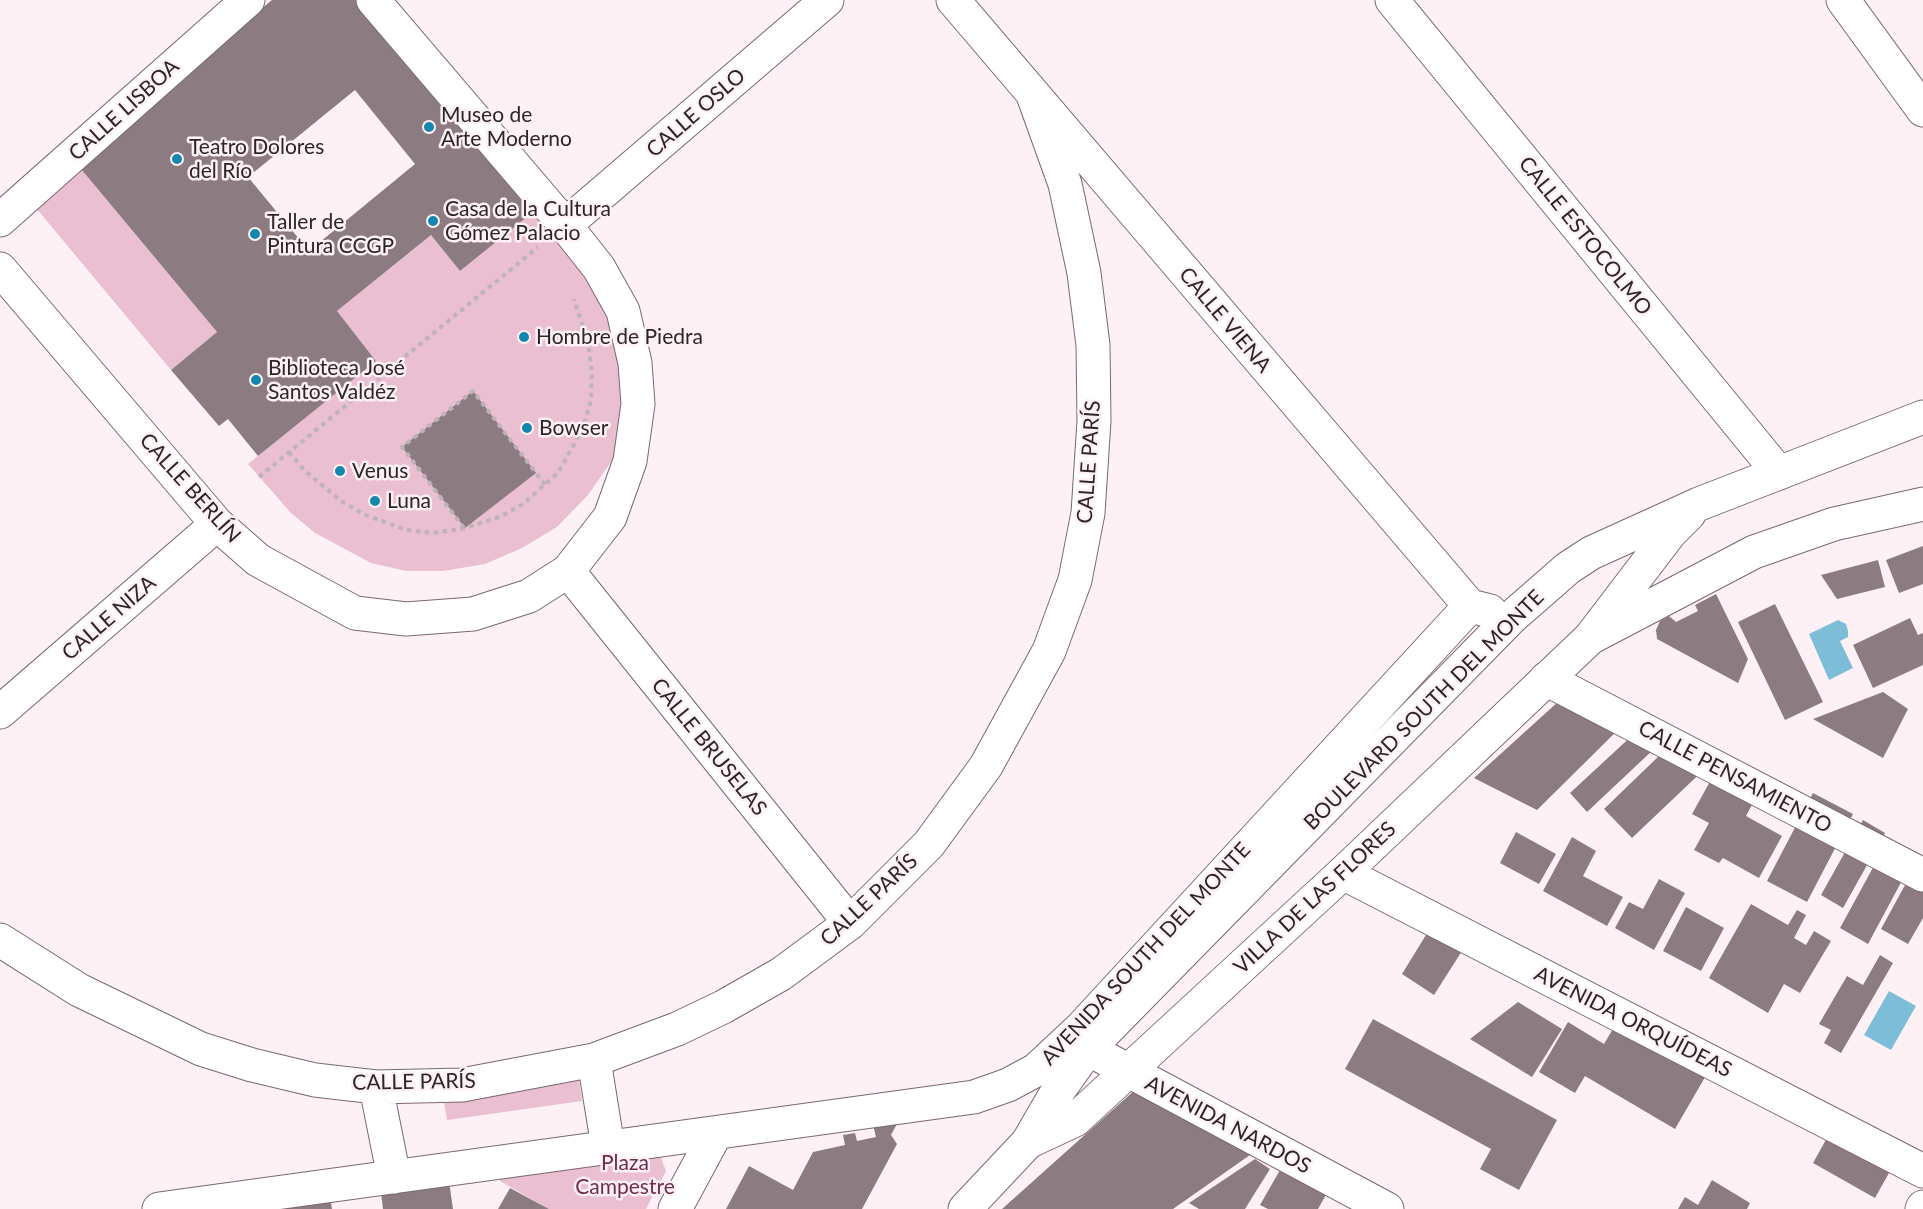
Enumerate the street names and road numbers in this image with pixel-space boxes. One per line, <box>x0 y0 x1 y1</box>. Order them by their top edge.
street label: CALLE LISBOA <box>64 54 184 166</box>
street label: CALLE OSLO <box>642 63 750 163</box>
street label: CALLE ESTOCOLMO <box>1513 152 1657 320</box>
street label: CALLE VIENA <box>1174 262 1276 378</box>
street label: CALLE PARÍS <box>1072 400 1106 524</box>
street label: CALLE BERLÍN <box>134 428 246 548</box>
street label: CALLE NIZA <box>57 570 161 666</box>
street label: BOULEVARD SOUTH DEL MONTE <box>1299 585 1549 835</box>
street label: CALLE BRUSELAS <box>646 673 772 821</box>
street label: CALLE PENSAMIENTO <box>1634 715 1836 839</box>
street label: VILLA DE LAS FLORES <box>1229 817 1401 979</box>
street label: AVENIDA SOUTH DEL MONTE <box>1036 838 1256 1070</box>
street label: CALLE PARÍS <box>815 849 923 951</box>
street label: AVENIDA ORQUÍDEAS <box>1530 961 1736 1083</box>
street label: CALLE PARÍS <box>352 1068 476 1096</box>
street label: AVENIDA NARDOS <box>1141 1071 1315 1179</box>

